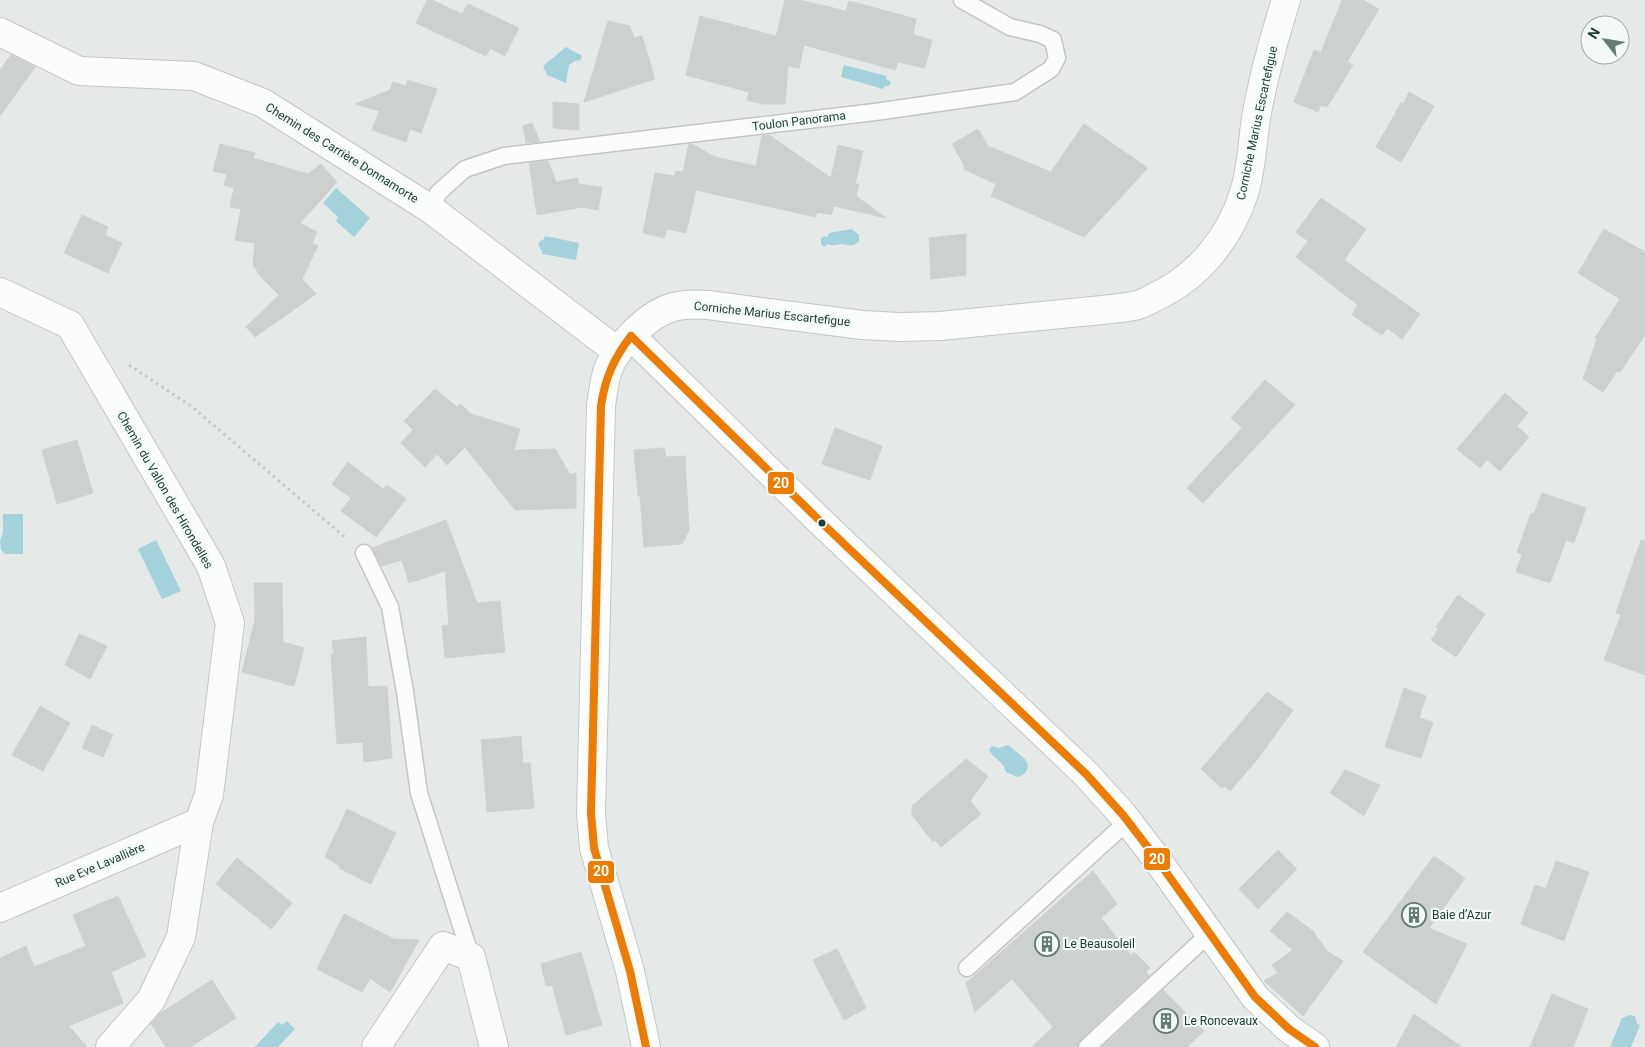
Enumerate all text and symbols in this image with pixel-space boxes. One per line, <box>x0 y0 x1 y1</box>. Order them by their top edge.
north arrow <box>1580 15 1630 65</box>
text: N <box>1584 25 1603 42</box>
street label: Corniche Marius Escartefigue <box>1234 45 1280 201</box>
street label: Chemin des Carrière Donnamorte <box>263 100 421 206</box>
street label: Toulon Panorama <box>751 108 847 134</box>
street label: Corniche Marius Escartefigue <box>693 299 851 329</box>
street label: Chemin du Vallon des Hirondelles <box>114 409 216 571</box>
line badge: 20 <box>767 471 795 495</box>
text: 20 <box>773 475 789 491</box>
unlabelled marker <box>817 518 827 528</box>
street label: Rue Eve Lavallière <box>53 840 147 890</box>
line badge: 20 <box>1143 847 1171 871</box>
text: 20 <box>1149 851 1165 867</box>
line badge: 20 <box>587 860 615 884</box>
text: 20 <box>593 863 609 879</box>
building icon: Baie d’Azur <box>1401 902 1427 928</box>
place label: Baie d’Azur <box>1432 908 1491 922</box>
building icon: Le Beausoleil <box>1034 931 1060 957</box>
place label: Le Beausoleil <box>1064 937 1135 951</box>
building icon: Le Roncevaux <box>1153 1008 1179 1034</box>
place label: Le Roncevaux <box>1184 1014 1258 1028</box>

